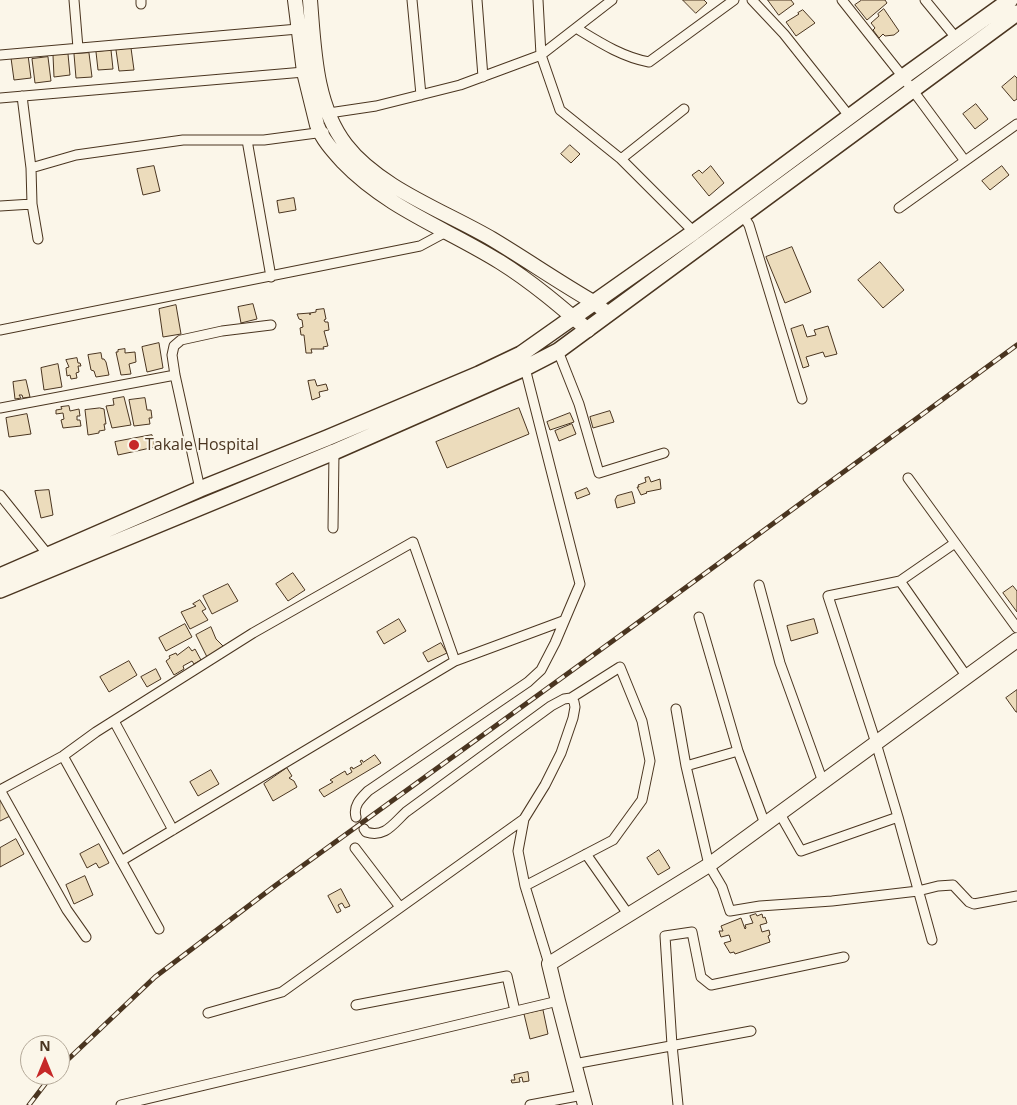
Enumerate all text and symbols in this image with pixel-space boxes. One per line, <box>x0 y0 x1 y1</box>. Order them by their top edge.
place label: Takale Hospital <box>145 435 259 455</box>
marker: Takale Hospital <box>127 438 141 452</box>
north arrow <box>20 1035 70 1085</box>
text: N <box>39 1036 51 1055</box>

